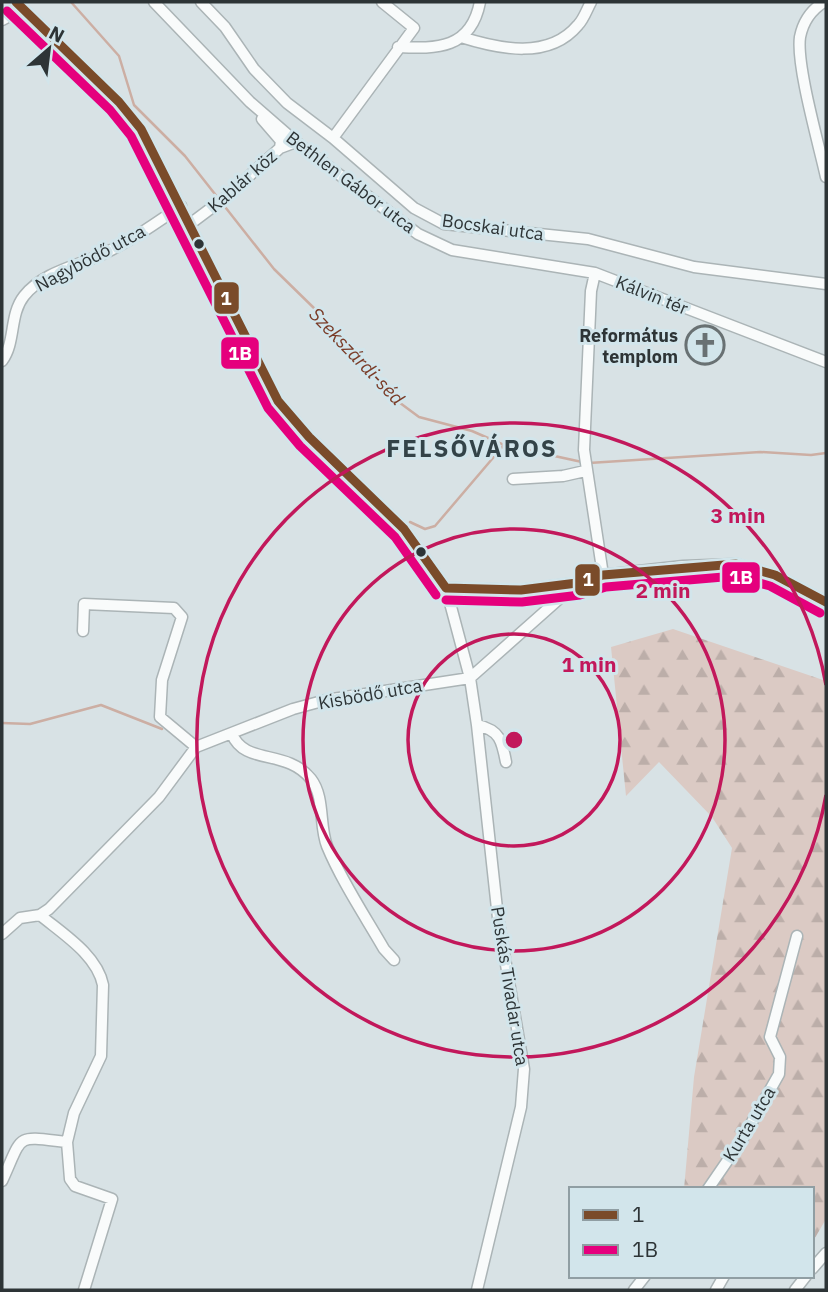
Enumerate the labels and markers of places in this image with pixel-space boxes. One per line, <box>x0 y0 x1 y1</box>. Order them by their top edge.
unlabelled marker <box>192 237 206 251</box>
place label: Református templom <box>579 324 678 368</box>
church icon: Református templom <box>684 324 726 366</box>
unlabelled marker <box>414 545 428 559</box>
centre of rings <box>502 728 526 752</box>

